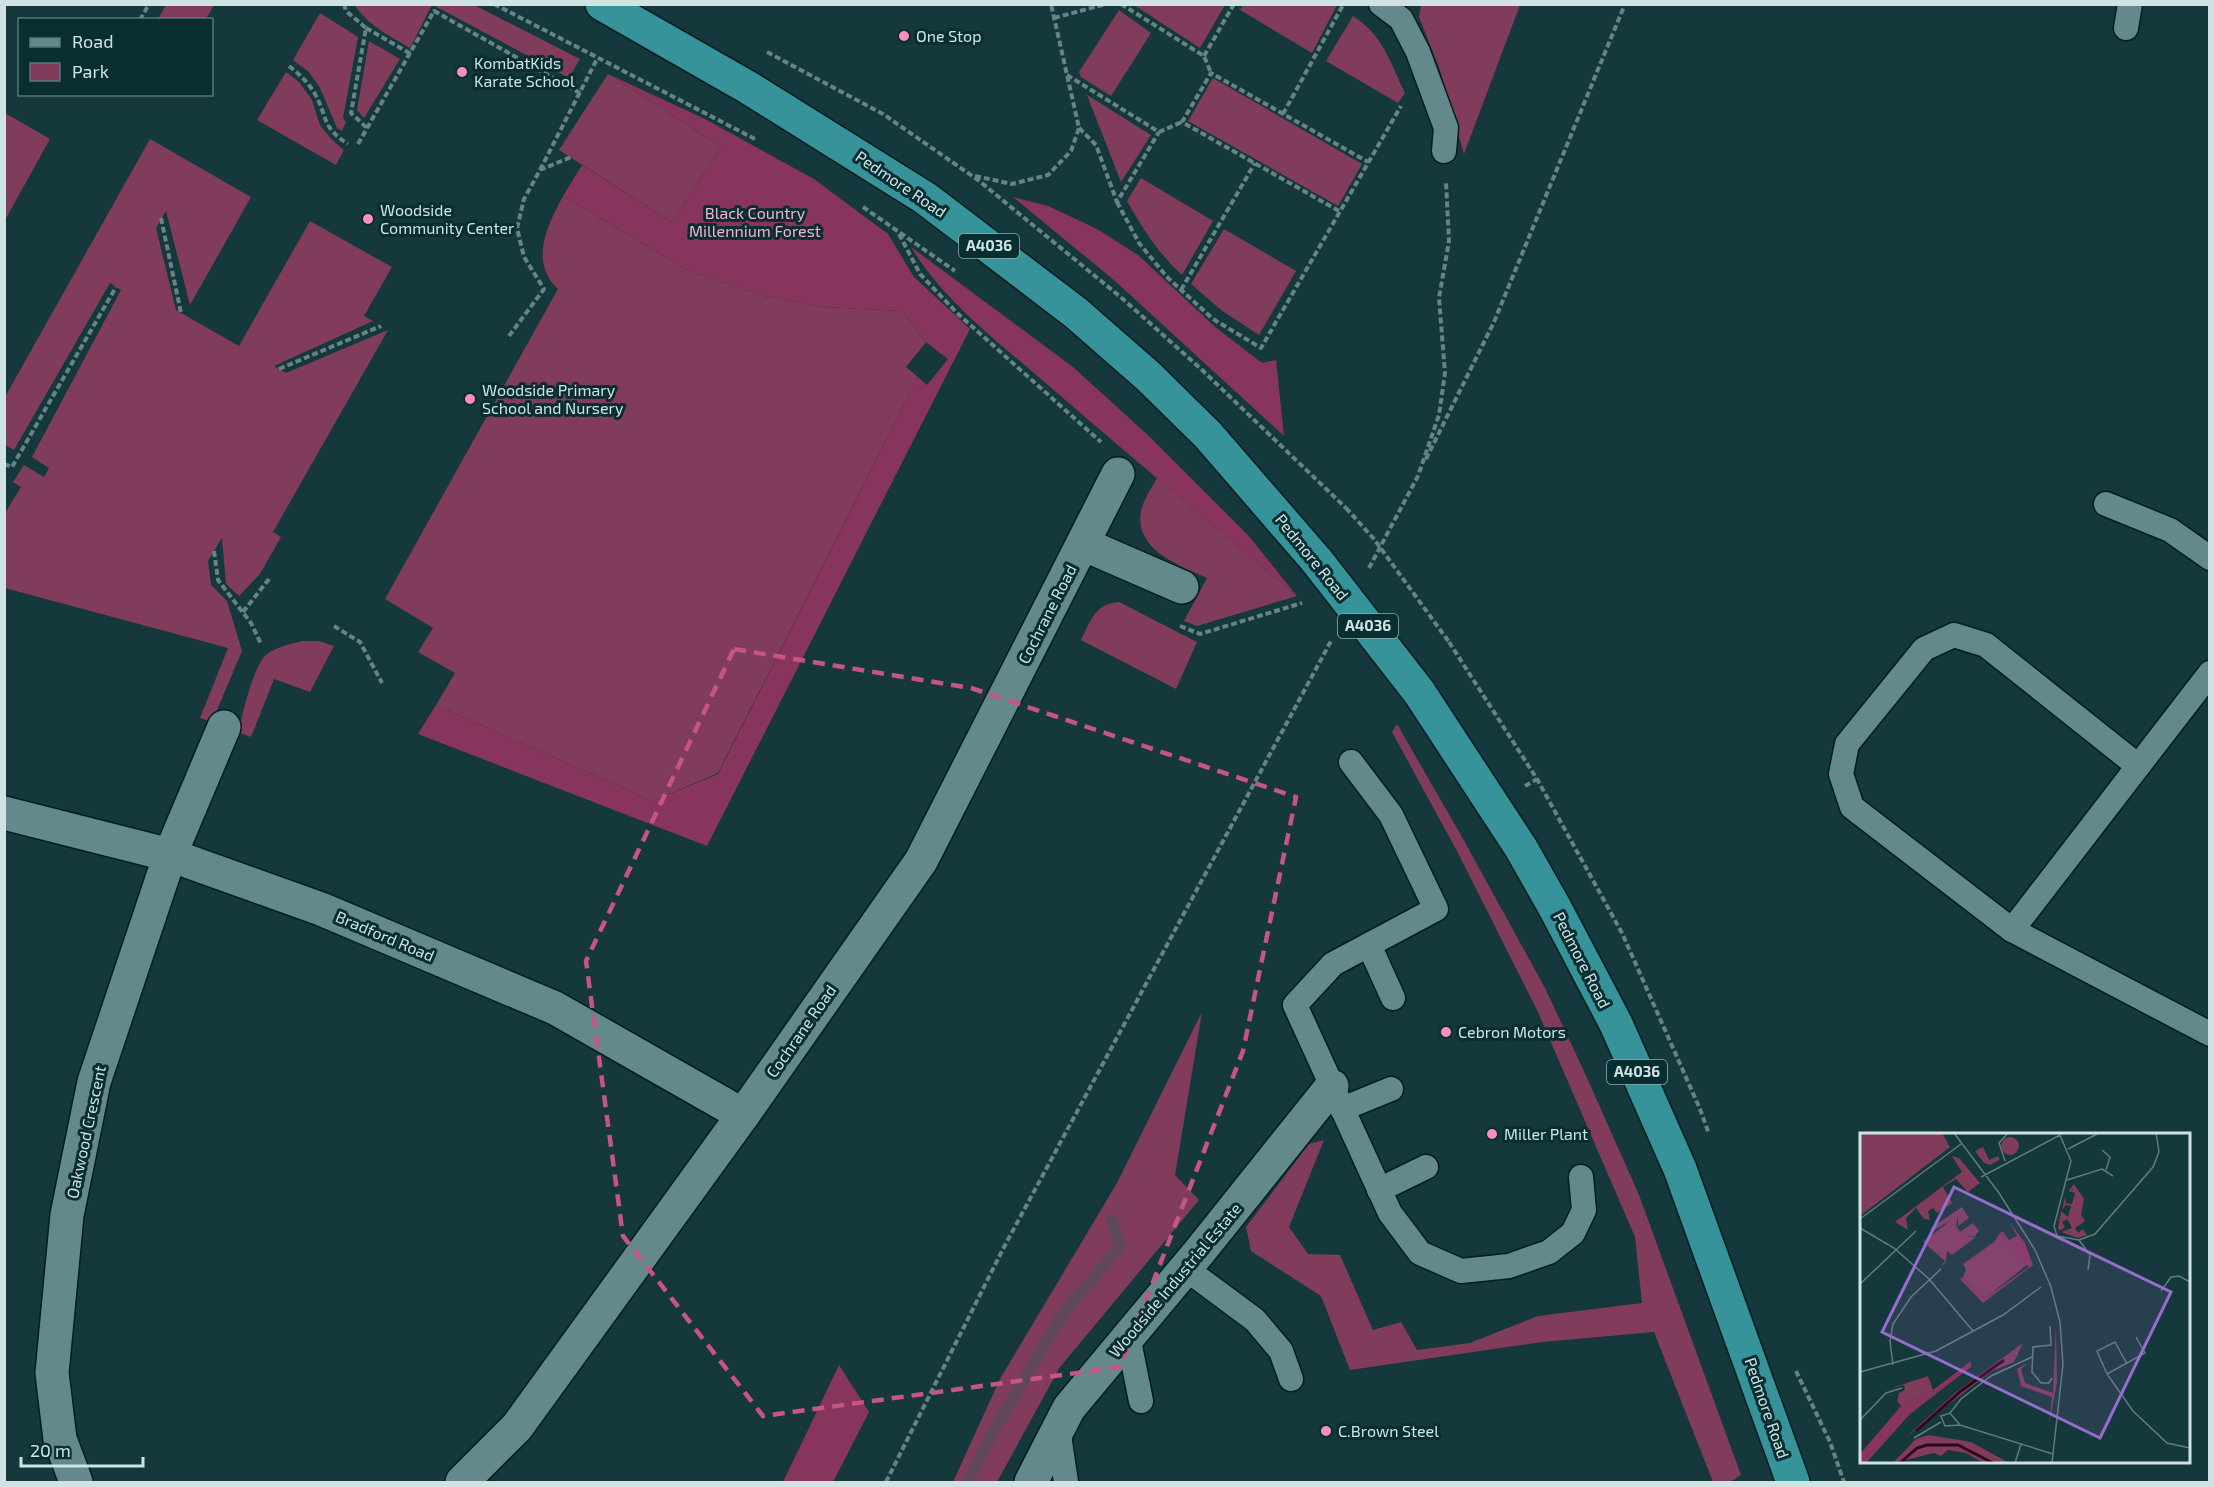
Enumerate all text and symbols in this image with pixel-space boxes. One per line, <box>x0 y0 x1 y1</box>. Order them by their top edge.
legend <box>18 18 213 96</box>
place label: One Stop <box>916 26 982 45</box>
marker: One Stop <box>897 29 911 43</box>
text: Road <box>72 30 113 52</box>
place label: KombatKids Karate School <box>474 53 575 90</box>
text: Park <box>72 60 109 82</box>
marker: KombatKids Karate School <box>455 65 469 79</box>
street label: Pedmore Road <box>852 146 950 221</box>
place label: Woodside Community Center <box>380 200 515 237</box>
park label: Black Country Millennium Forest <box>689 203 821 240</box>
marker: Woodside Community Center <box>361 212 375 226</box>
road number: A4036 <box>959 234 1019 258</box>
place label: Woodside Primary School and Nursery <box>482 380 624 417</box>
marker: Woodside Primary School and Nursery <box>463 392 477 406</box>
street label: Pedmore Road <box>1272 510 1353 604</box>
street label: Cochrane Road <box>1013 561 1080 667</box>
road number: A4036 <box>1338 614 1398 638</box>
street label: Bradford Road <box>333 906 437 965</box>
street label: Pedmore Road <box>1550 908 1615 1011</box>
street label: Cochrane Road <box>762 981 840 1081</box>
place label: Cebron Motors <box>1458 1022 1566 1041</box>
marker: Cebron Motors <box>1439 1025 1453 1039</box>
road number: A4036 <box>1607 1060 1667 1084</box>
street label: Oakwood Crescent <box>62 1064 109 1200</box>
place label: Miller Plant <box>1504 1124 1588 1143</box>
marker: Miller Plant <box>1485 1127 1499 1141</box>
inset map <box>1860 1133 2190 1463</box>
street label: Woodside Industrial Estate <box>1105 1199 1245 1361</box>
street label: Pedmore Road <box>1741 1355 1794 1461</box>
place label: C.Brown Steel <box>1338 1421 1439 1440</box>
marker: C.Brown Steel <box>1319 1424 1333 1438</box>
scale bar <box>21 1430 142 1468</box>
text: 20 m <box>30 1439 71 1461</box>

